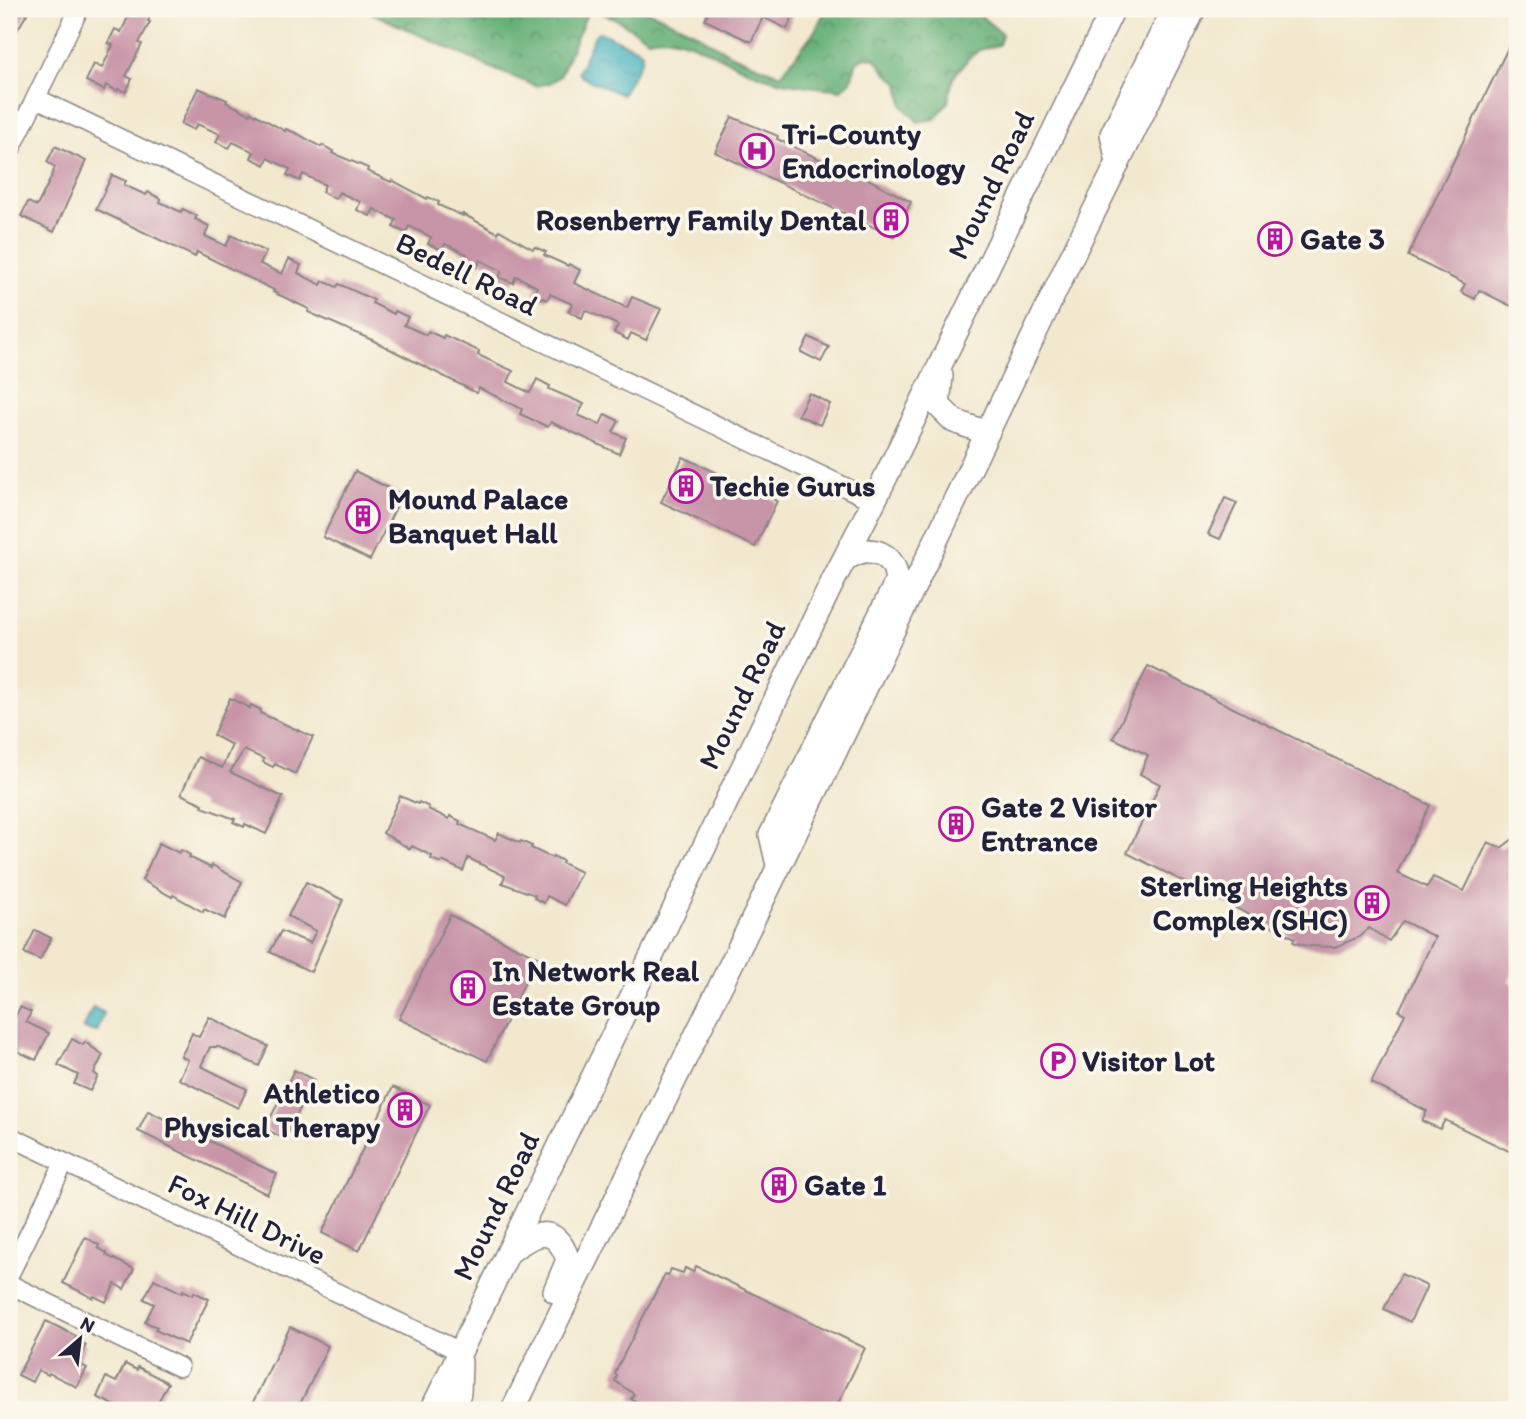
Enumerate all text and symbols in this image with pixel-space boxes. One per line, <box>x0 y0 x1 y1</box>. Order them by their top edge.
street label: Mound Road <box>939 104 1042 265</box>
place label: Tri-County Endocrinology <box>781 115 966 186</box>
hospital icon: Tri-County Endocrinology <box>738 132 776 170</box>
place label: Rosenberry Family Dental <box>536 201 867 238</box>
building icon: Rosenberry Family Dental <box>872 201 910 239</box>
building icon: Gate 3 <box>1256 220 1294 258</box>
place label: Gate 3 <box>1300 220 1385 257</box>
street label: Bedell Road <box>390 223 545 324</box>
building icon: Techie Gurus <box>667 467 705 505</box>
place label: Techie Gurus <box>709 467 875 504</box>
place label: Mound Palace Banquet Hall <box>388 480 568 551</box>
building icon: Mound Palace Banquet Hall <box>344 497 382 535</box>
street label: Mound Road <box>690 614 793 775</box>
place label: Gate 2 Visitor Entrance <box>981 788 1158 859</box>
building icon: Gate 2 Visitor Entrance <box>937 805 975 843</box>
place label: Sterling Heights Complex (SHC) <box>1140 867 1348 938</box>
building icon: Sterling Heights Complex (SHC) <box>1353 884 1391 922</box>
place label: In Network Real Estate Group <box>492 952 700 1023</box>
building icon: In Network Real Estate Group <box>449 969 487 1007</box>
parking icon: Visitor Lot <box>1039 1042 1077 1080</box>
place label: Visitor Lot <box>1082 1042 1215 1079</box>
place label: Athletico Physical Therapy <box>164 1074 381 1145</box>
building icon: Athletico Physical Therapy <box>386 1091 424 1129</box>
street label: Mound Road <box>444 1125 547 1286</box>
street label: Fox Hill Drive <box>162 1164 332 1273</box>
building icon: Gate 1 <box>760 1166 798 1204</box>
place label: Gate 1 <box>804 1166 886 1203</box>
north arrow <box>46 1304 116 1374</box>
text: N <box>77 1311 99 1338</box>

